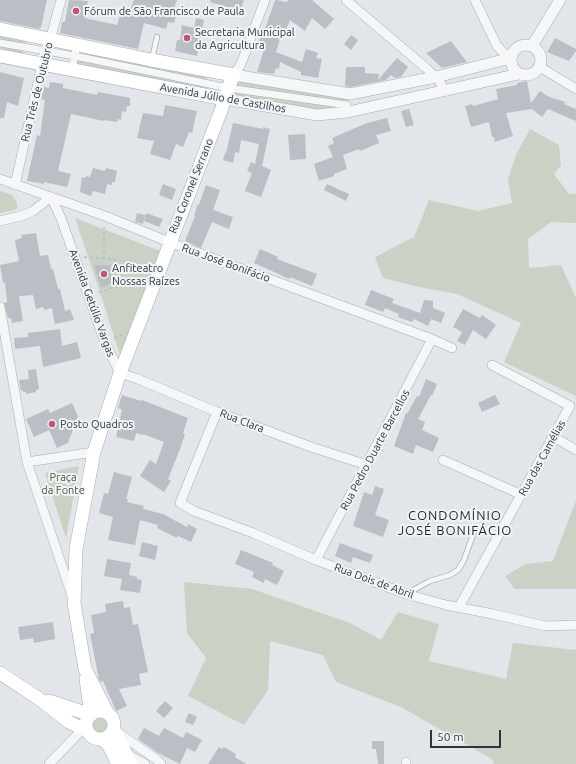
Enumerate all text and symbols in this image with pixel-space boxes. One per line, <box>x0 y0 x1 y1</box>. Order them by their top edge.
place label: Fórum de São Francisco de Paula <box>84 4 244 18</box>
marker: Fórum de São Francisco de Paula <box>71 6 81 16</box>
place label: Secretaria Municipal da Agricultura <box>195 25 295 51</box>
marker: Secretaria Municipal da Agricultura <box>182 33 192 43</box>
street label: Rua Três de Outubro <box>18 41 56 143</box>
street label: Avenida Júlio de Castilhos <box>159 80 287 116</box>
street label: Rua Coronel Serrano <box>166 137 216 235</box>
street label: Rua José Bonifácio <box>180 241 272 285</box>
street label: Avenida Getúlio Vargas <box>66 247 118 359</box>
place label: Anfiteatro Nossas Raízes <box>112 261 180 287</box>
marker: Anfiteatro Nossas Raízes <box>99 269 109 279</box>
street label: Rua Pedro Duarte Barcellos <box>337 387 413 513</box>
street label: Rua Clara <box>218 407 266 435</box>
place label: Posto Quadros <box>60 417 133 431</box>
street label: Rua das Camélias <box>516 418 568 498</box>
marker: Posto Quadros <box>47 419 57 429</box>
park label: Praça da Fonte <box>41 470 85 496</box>
district label: CONDOMÍNIO JOSÉ BONIFÁCIO <box>398 508 512 539</box>
street label: Rua Dois de Abril <box>332 560 416 602</box>
scale bar <box>432 722 503 748</box>
text: 50 m <box>437 730 464 743</box>

